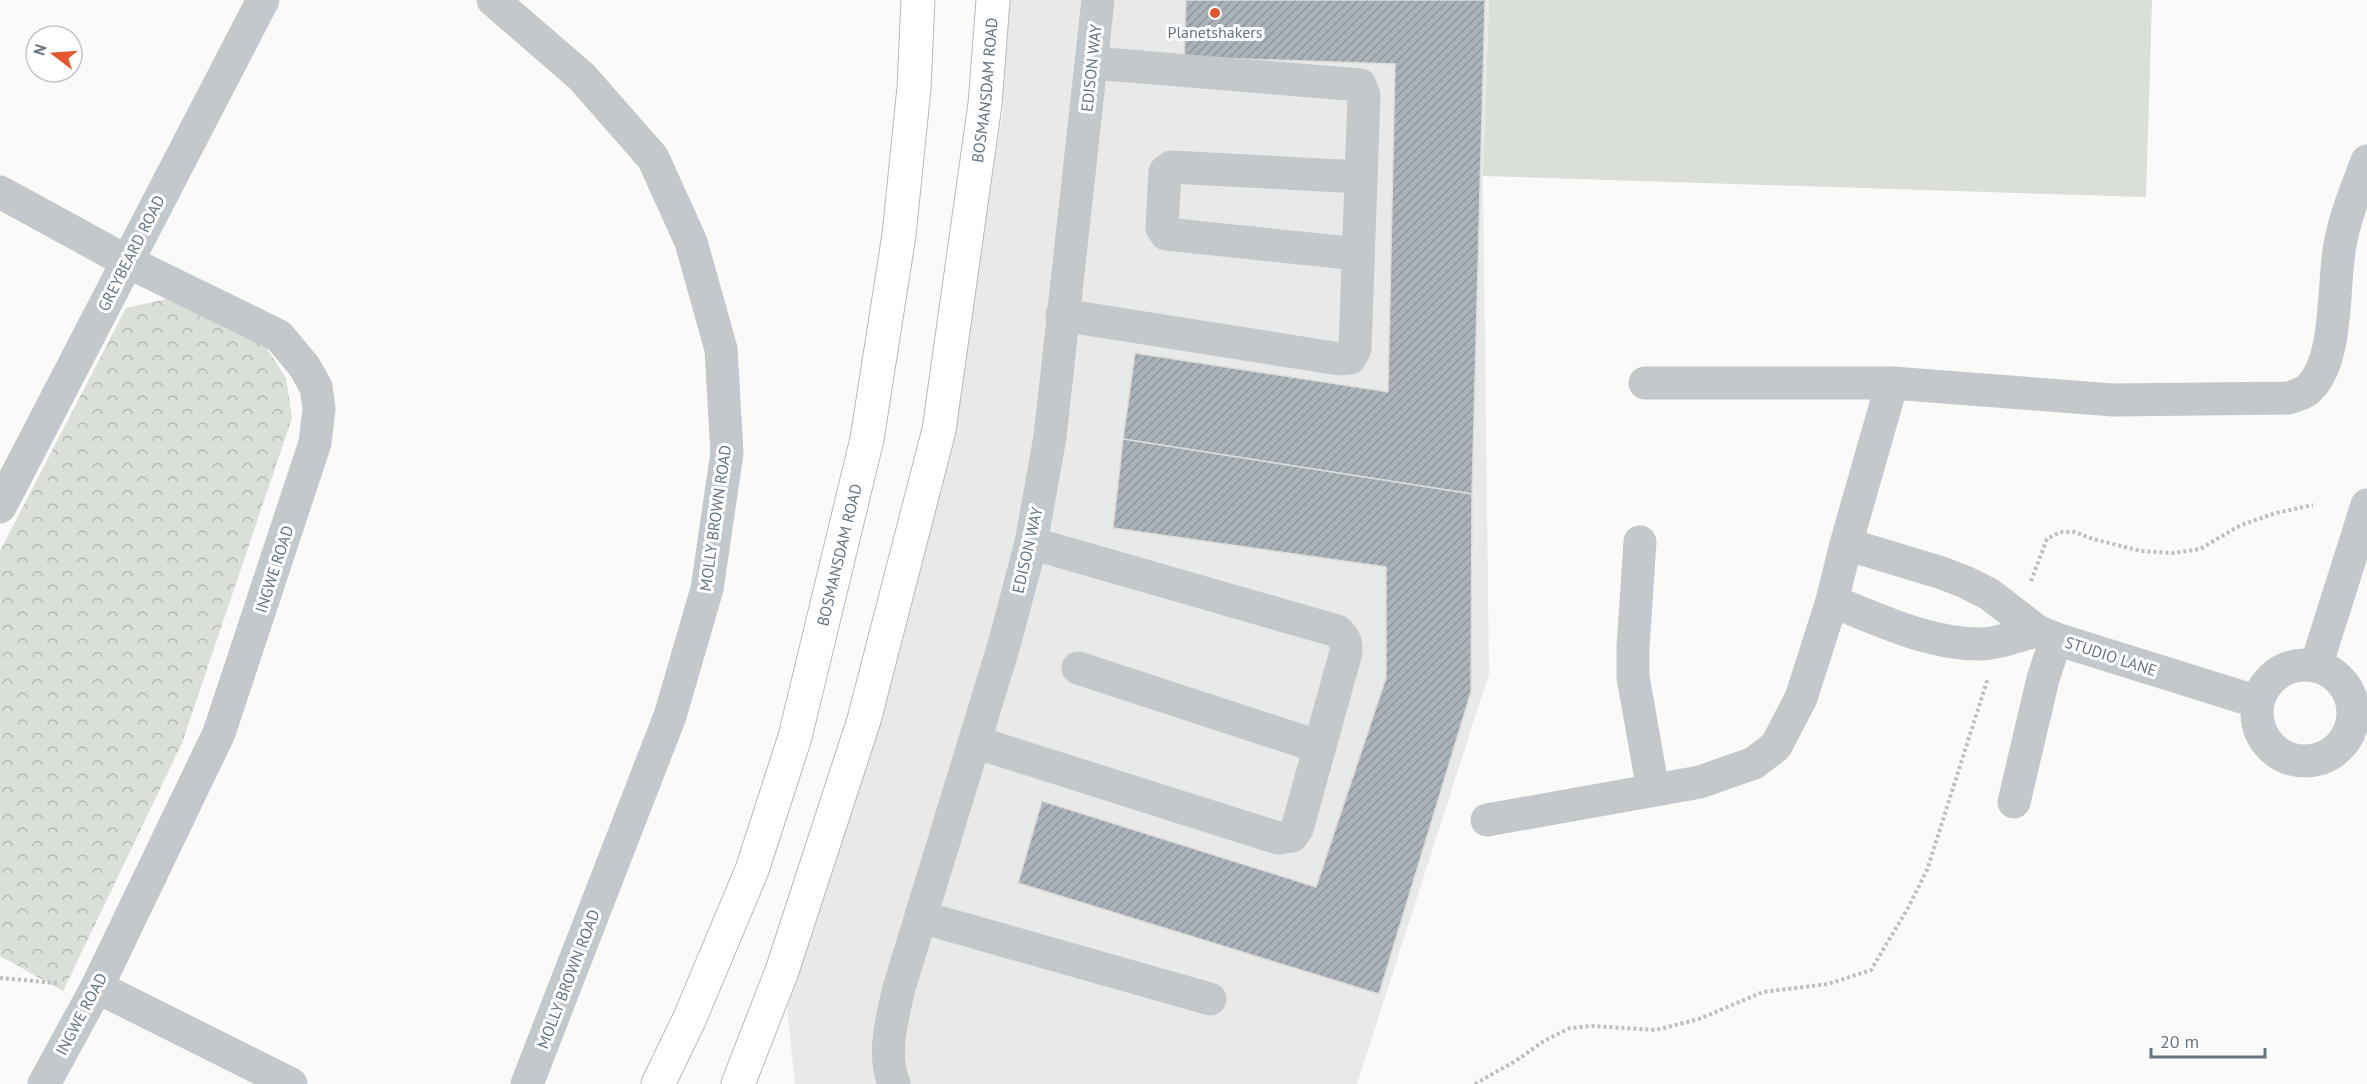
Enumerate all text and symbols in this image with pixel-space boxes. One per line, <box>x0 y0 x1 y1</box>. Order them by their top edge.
marker: Planetshakers <box>1208 6 1222 20</box>
street label: BOSMANSDAM ROAD <box>967 17 1002 164</box>
place label: Planetshakers <box>1167 22 1263 42</box>
street label: EDISON WAY <box>1076 23 1106 113</box>
north arrow <box>24 24 84 84</box>
text: N <box>29 42 51 58</box>
street label: GREYBEARD ROAD <box>93 192 169 314</box>
street label: MOLLY BROWN ROAD <box>695 444 735 592</box>
street label: BOSMANSDAM ROAD <box>812 482 866 628</box>
street label: EDISON WAY <box>1007 505 1047 595</box>
street label: INGWE ROAD <box>251 523 297 615</box>
street label: STUDIO LANE <box>2063 632 2159 680</box>
street label: MOLLY BROWN ROAD <box>532 907 604 1051</box>
street label: INGWE ROAD <box>51 969 111 1059</box>
scale bar <box>2151 1021 2265 1059</box>
text: 20 m <box>2160 1030 2199 1053</box>

